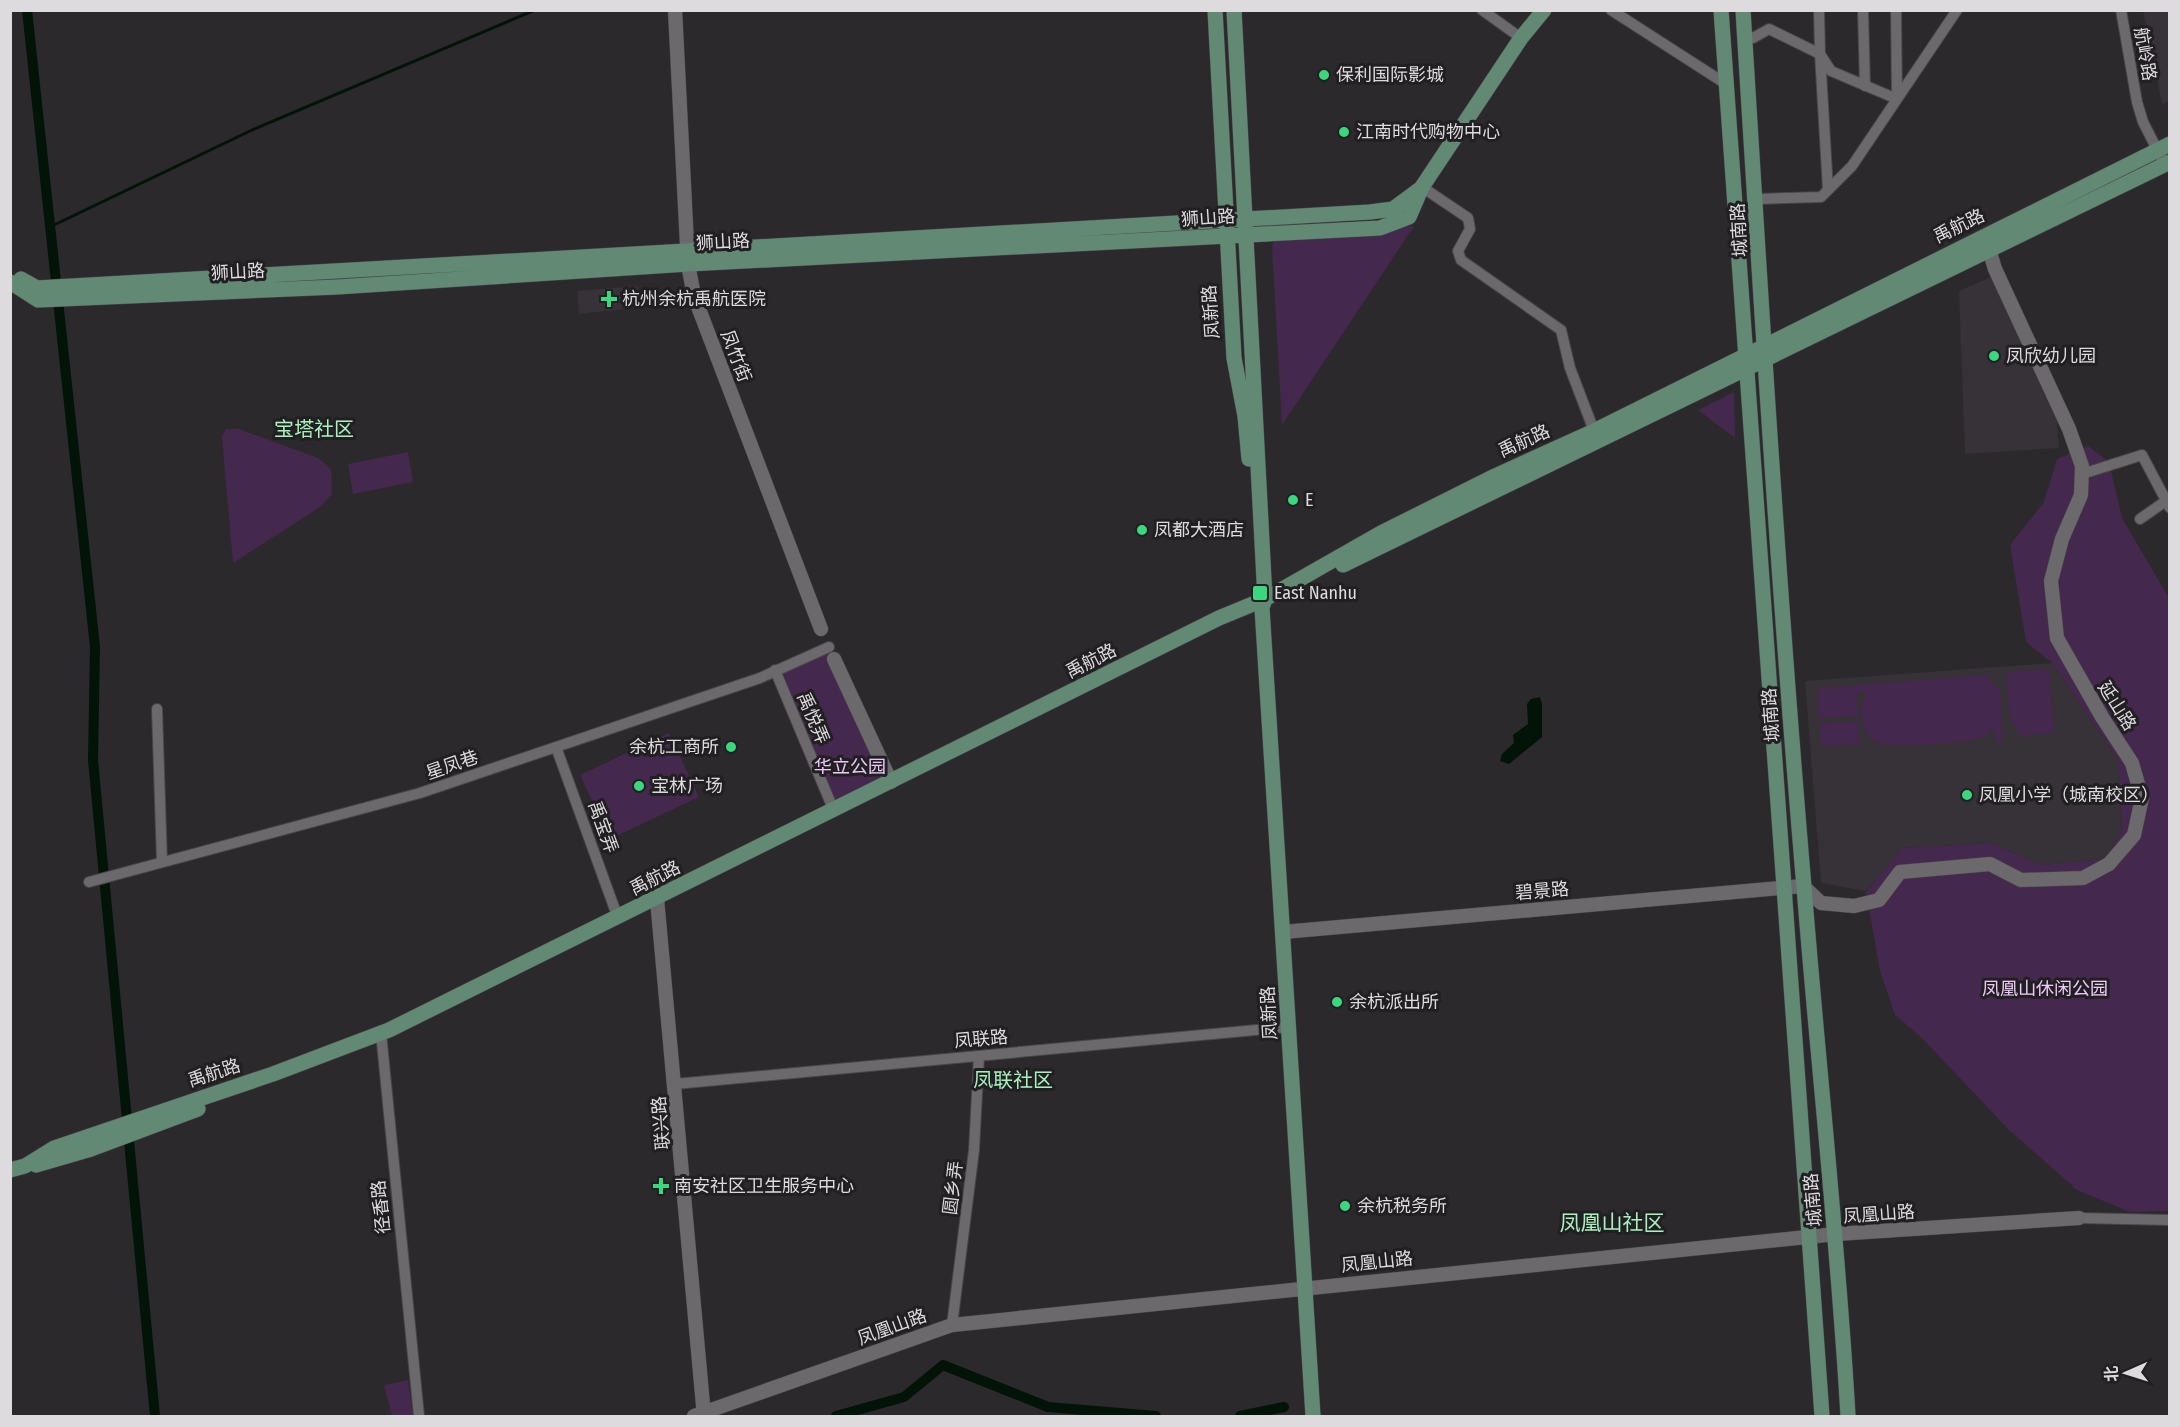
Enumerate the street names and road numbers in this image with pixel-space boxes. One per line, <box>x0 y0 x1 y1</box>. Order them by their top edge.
street label: 航岭路 <box>2129 26 2161 82</box>
street label: 城南路 <box>1727 202 1751 258</box>
street label: 禹航路 <box>1930 204 1988 248</box>
street label: 狮山路 <box>1180 205 1236 231</box>
street label: 狮山路 <box>695 230 751 254</box>
street label: 狮山路 <box>210 260 266 284</box>
street label: 凤新路 <box>1198 284 1224 340</box>
street label: 凤竹街 <box>716 327 756 385</box>
street label: 禹航路 <box>1495 420 1553 462</box>
street label: 禹航路 <box>1062 639 1120 683</box>
street label: 延山路 <box>2093 677 2141 735</box>
street label: 城南路 <box>1758 687 1784 743</box>
street label: 禹悦弄 <box>792 689 834 747</box>
street label: 星凤巷 <box>423 746 481 784</box>
street label: 禹宝弄 <box>583 798 623 856</box>
street label: 禹航路 <box>626 856 684 900</box>
street label: 碧景路 <box>1514 878 1570 904</box>
street label: 凤新路 <box>1257 985 1281 1041</box>
street label: 凤联路 <box>953 1026 1009 1052</box>
street label: 禹航路 <box>185 1054 243 1092</box>
street label: 联兴路 <box>648 1095 674 1151</box>
street label: 圆乡弄 <box>939 1160 967 1216</box>
street label: 城南路 <box>1800 1172 1826 1228</box>
street label: 径香路 <box>367 1179 395 1235</box>
street label: 凤凰山路 <box>1842 1201 1916 1227</box>
street label: 凤凰山路 <box>1340 1247 1414 1277</box>
street label: 凤凰山路 <box>854 1304 930 1350</box>

